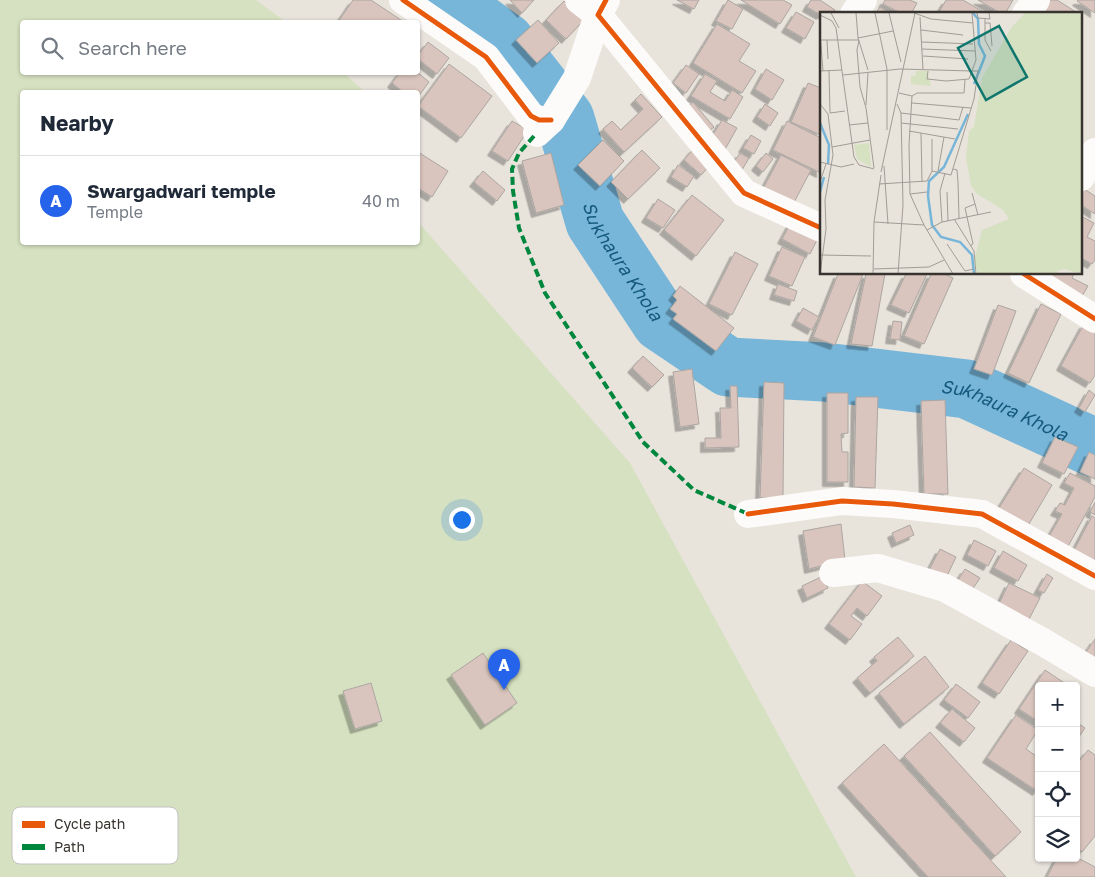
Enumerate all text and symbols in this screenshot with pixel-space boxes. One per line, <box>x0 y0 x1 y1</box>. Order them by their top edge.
inset map <box>820 12 1082 275</box>
search box <box>20 20 420 75</box>
icon: search <box>38 34 66 62</box>
text: Search here <box>78 36 187 59</box>
text: Nearby <box>40 110 114 136</box>
text: Swargadwari temple <box>87 179 276 202</box>
text: A <box>50 191 62 211</box>
text: 40 m <box>362 191 400 211</box>
water label: Sukhaura Khola <box>579 199 668 325</box>
text: Temple <box>87 202 143 222</box>
water label: Sukhaura Khola <box>939 375 1072 445</box>
your location <box>449 507 475 533</box>
pin: A <box>488 649 520 690</box>
map controls <box>1035 682 1080 862</box>
button: + <box>1035 682 1080 727</box>
button: − <box>1035 727 1080 772</box>
button: locate <box>1035 772 1080 817</box>
legend <box>12 807 178 864</box>
text: Cycle path <box>54 815 125 832</box>
button: layers <box>1035 817 1080 862</box>
text: Path <box>54 838 85 855</box>

